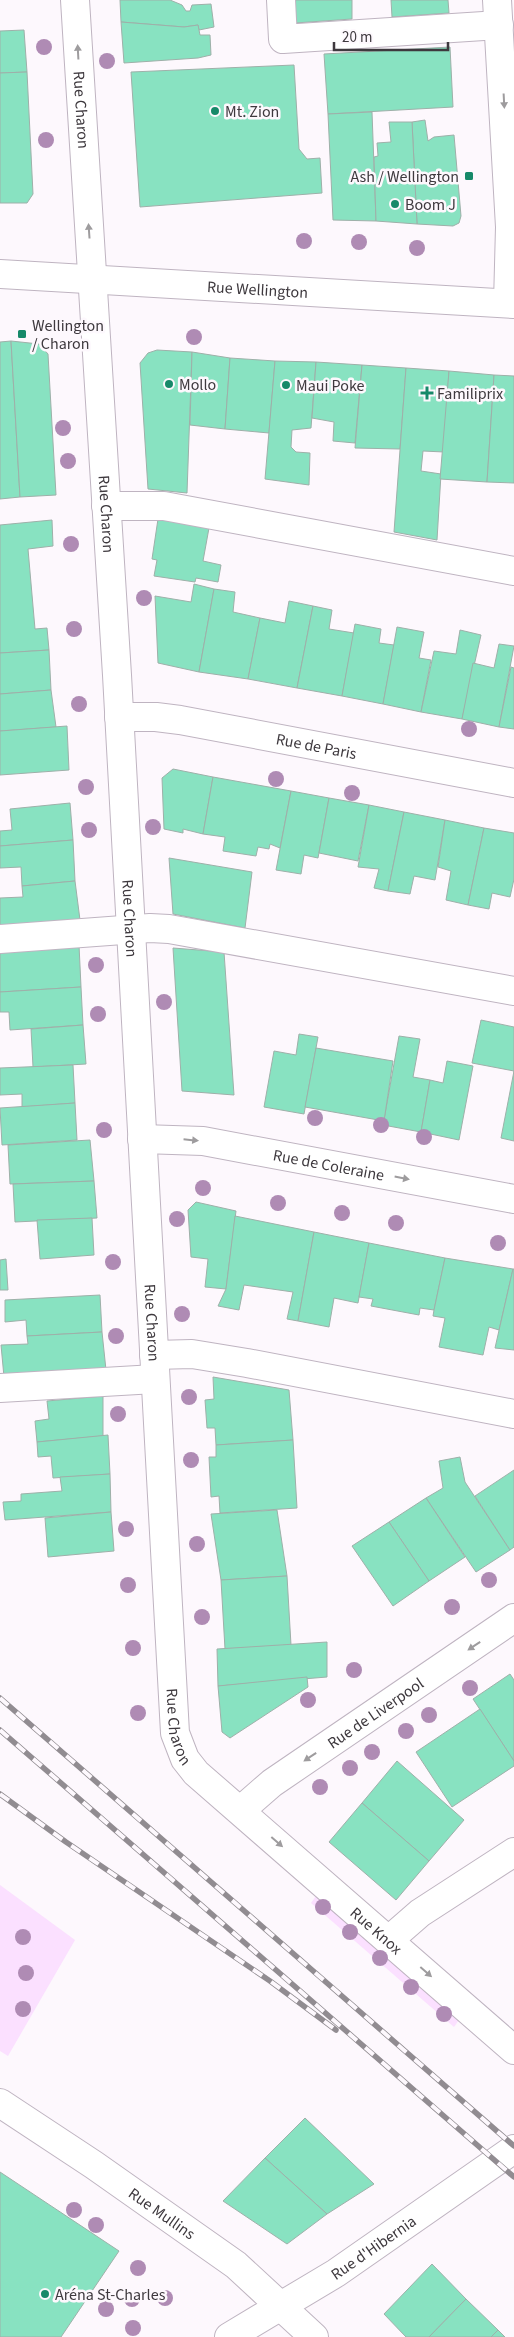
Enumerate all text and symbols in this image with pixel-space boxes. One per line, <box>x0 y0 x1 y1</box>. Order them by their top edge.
scale bar <box>334 20 448 52</box>
text: 20 m <box>342 27 372 48</box>
one-way arrow <box>74 43 82 59</box>
street label: Rue Charon <box>67 70 94 149</box>
one-way arrow <box>500 93 508 109</box>
place label: Mt. Zion <box>225 101 279 123</box>
marker: Mt. Zion <box>209 105 221 117</box>
place label: Ash / Wellington <box>351 166 459 188</box>
marker: Ash / Wellington <box>463 170 475 182</box>
place label: Boom J <box>405 194 456 216</box>
marker: Boom J <box>389 198 401 210</box>
one-way arrow <box>85 223 93 239</box>
street label: Rue Wellington <box>206 276 309 304</box>
place label: Wellington / Charon <box>32 315 104 355</box>
marker: Wellington / Charon <box>16 328 28 340</box>
place label: Mollo <box>179 374 216 396</box>
place label: Maui Poke <box>296 375 365 397</box>
marker: Mollo <box>163 378 175 390</box>
marker: Maui Poke <box>280 379 292 391</box>
place label: Familiprix <box>437 383 503 405</box>
marker: Familiprix <box>421 387 433 399</box>
street label: Rue Charon <box>93 475 119 554</box>
street label: Rue de Paris <box>274 728 359 765</box>
street label: Rue Charon <box>116 879 142 958</box>
one-way arrow <box>183 1136 199 1144</box>
street label: Rue de Coleraine <box>271 1144 386 1187</box>
one-way arrow <box>395 1175 411 1183</box>
street label: Rue Charon <box>138 1283 165 1362</box>
one-way arrow <box>467 1641 480 1650</box>
street label: Rue de Liverpool <box>323 1673 428 1754</box>
street label: Rue Charon <box>161 1688 196 1770</box>
one-way arrow <box>304 1752 317 1762</box>
one-way arrow <box>271 1837 284 1848</box>
street label: Rue Knox <box>345 1902 407 1960</box>
one-way arrow <box>419 1967 432 1978</box>
street label: Rue Mullins <box>124 2183 200 2245</box>
street label: Rue d'Hibernia <box>327 2210 421 2285</box>
place label: Aréna St-Charles <box>55 2284 166 2306</box>
marker: Aréna St-Charles <box>39 2288 51 2300</box>

